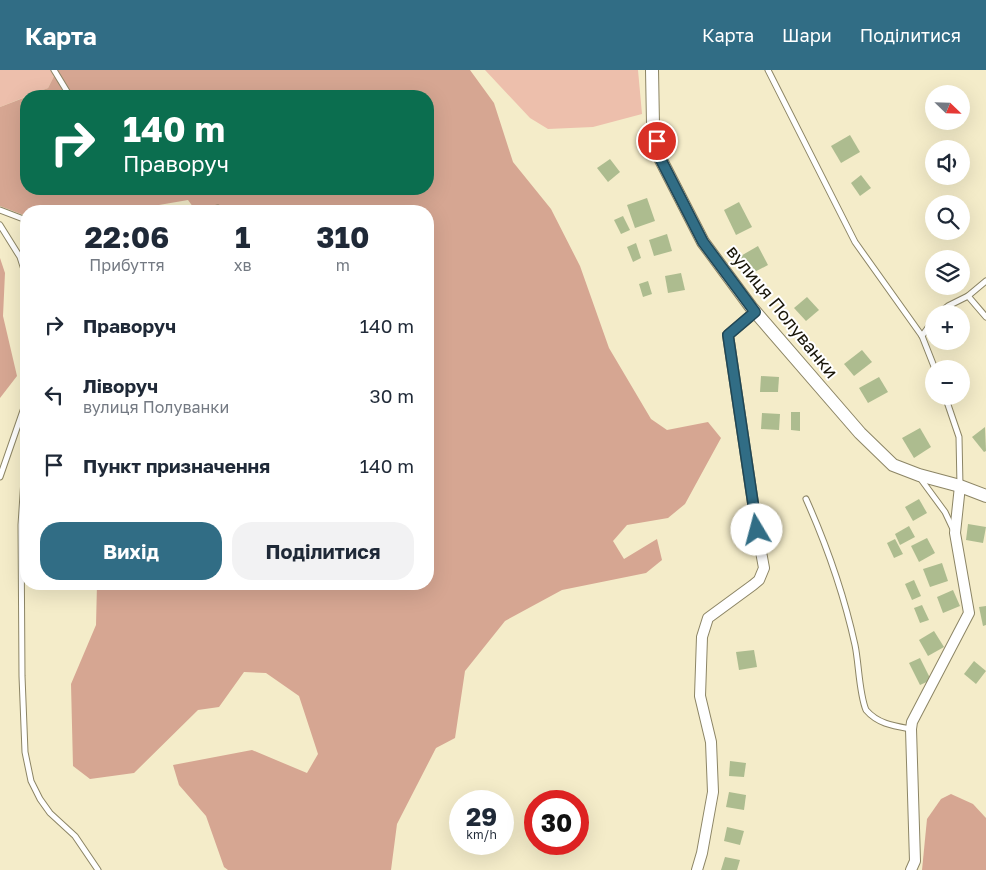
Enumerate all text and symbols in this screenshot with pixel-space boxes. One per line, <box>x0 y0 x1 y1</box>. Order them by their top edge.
text: Карта <box>25 21 97 50</box>
text: Карта <box>702 24 754 46</box>
text: Шари <box>782 24 832 46</box>
text: Поділитися <box>860 24 961 46</box>
north arrow <box>925 85 970 130</box>
map controls <box>925 85 970 405</box>
text: 140 m <box>123 108 225 150</box>
icon: right <box>40 110 105 175</box>
pin <box>636 120 678 162</box>
icon: arrive <box>643 127 671 155</box>
button: sound <box>925 140 970 185</box>
text: Праворуч <box>123 150 229 177</box>
button: search <box>925 195 970 240</box>
text: 22:06 <box>85 219 169 255</box>
text: 1 <box>235 219 250 255</box>
text: 310 <box>316 219 369 255</box>
street label: вулиця Полуванки <box>722 241 843 382</box>
button: layers <box>925 250 970 295</box>
text: Прибуття <box>89 255 165 275</box>
text: хв <box>234 255 252 275</box>
text: m <box>336 255 350 275</box>
button: + <box>925 305 970 350</box>
icon: right <box>40 311 68 339</box>
text: Праворуч <box>83 314 176 337</box>
text: 140 m <box>360 314 414 337</box>
button: − <box>925 360 970 405</box>
text: Ліворуч <box>83 374 158 397</box>
icon: left <box>40 381 68 409</box>
text: 30 m <box>370 384 414 407</box>
text: вулиця Полуванки <box>83 397 229 417</box>
icon: arrive <box>40 451 68 479</box>
text: Пункт призначення <box>83 454 270 477</box>
text: 140 m <box>360 454 414 477</box>
position arrow <box>730 503 782 555</box>
button: Вихід <box>40 522 222 580</box>
button: Поділитися <box>232 522 414 580</box>
speed limit sign: 30 <box>524 790 589 855</box>
text: 29 <box>466 801 497 832</box>
text: km/h <box>466 827 497 842</box>

